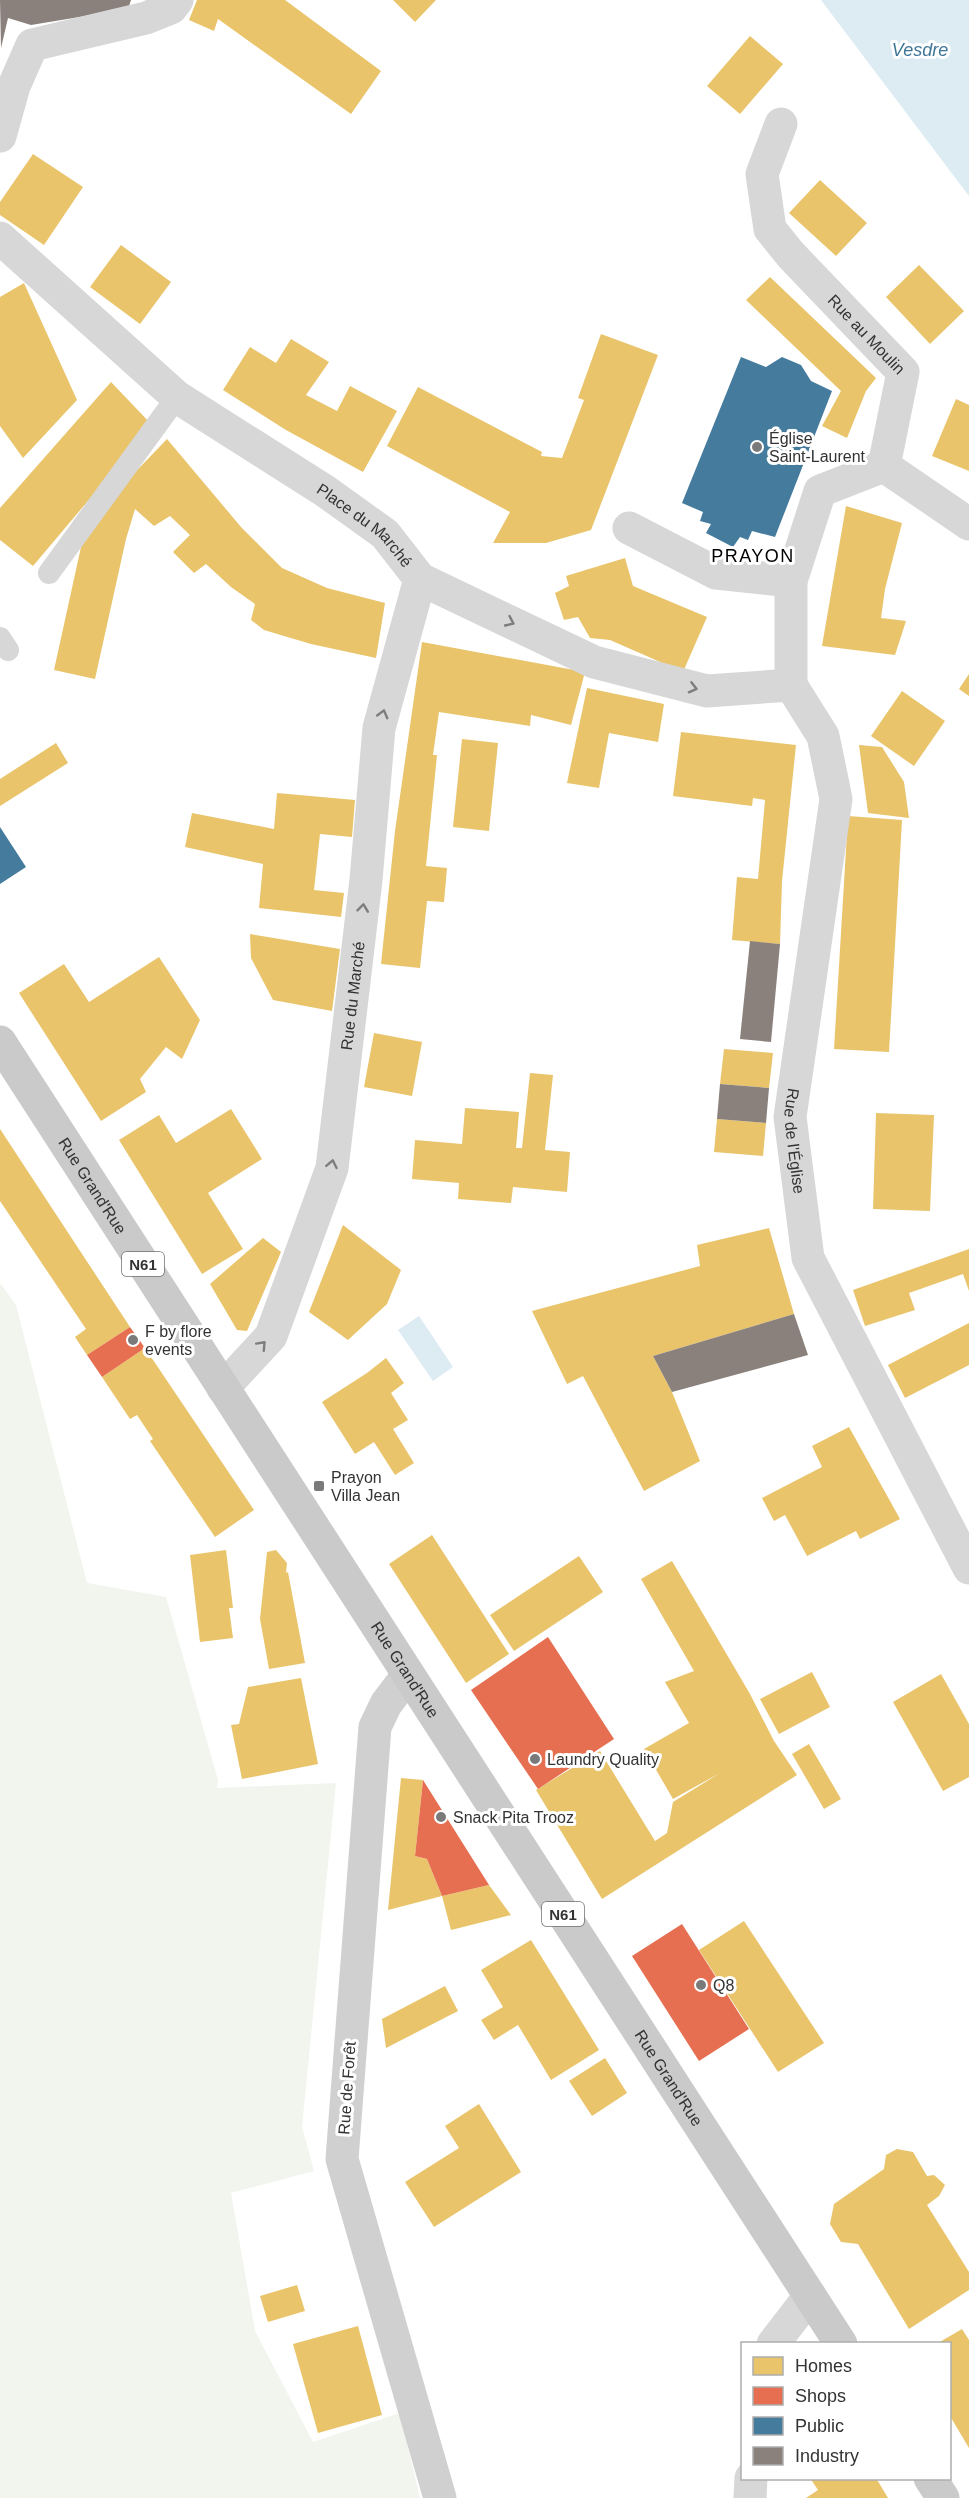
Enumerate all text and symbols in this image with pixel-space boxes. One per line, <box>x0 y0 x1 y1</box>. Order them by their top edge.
water label: Vesdre <box>892 40 948 60</box>
street label: Rue au Moulin <box>825 291 909 377</box>
place label: Église Saint-Laurent <box>769 429 866 465</box>
marker: Église Saint-Laurent <box>750 440 764 454</box>
street label: Place du Marché <box>314 480 416 570</box>
district label: PRAYON <box>711 546 795 566</box>
one-way arrow <box>503 615 514 627</box>
one-way arrow <box>687 680 697 693</box>
one-way arrow <box>376 709 388 720</box>
one-way arrow <box>356 903 369 913</box>
street label: Rue du Marché <box>337 940 367 1051</box>
street label: Rue de l'Église <box>782 1087 808 1195</box>
street label: Rue Grand'Rue <box>56 1135 130 1237</box>
one-way arrow <box>325 1159 338 1169</box>
road number: N61 <box>122 1252 164 1276</box>
place label: F by flore events <box>145 1323 212 1358</box>
marker: F by flore events <box>126 1333 140 1347</box>
one-way arrow <box>255 1341 266 1352</box>
place label: Prayon Villa Jean <box>331 1469 400 1504</box>
marker: Prayon Villa Jean <box>312 1479 326 1493</box>
street label: Rue Grand'Rue <box>368 1618 443 1721</box>
place label: Laundry Quality <box>547 1751 659 1768</box>
marker: Laundry Quality <box>528 1752 542 1766</box>
place label: Snack Pita Trooz <box>453 1809 574 1826</box>
marker: Snack Pita Trooz <box>434 1810 448 1824</box>
road number: N61 <box>542 1902 584 1926</box>
place label: Q8 <box>713 1977 734 1994</box>
marker: Q8 <box>694 1978 708 1992</box>
street label: Rue Grand'Rue <box>632 2027 706 2129</box>
street label: Rue de Forêt <box>335 2040 359 2135</box>
legend <box>741 2342 951 2480</box>
text: Homes <box>795 2356 852 2376</box>
text: Shops <box>795 2386 846 2406</box>
text: Public <box>795 2416 844 2436</box>
text: Industry <box>795 2446 859 2466</box>

